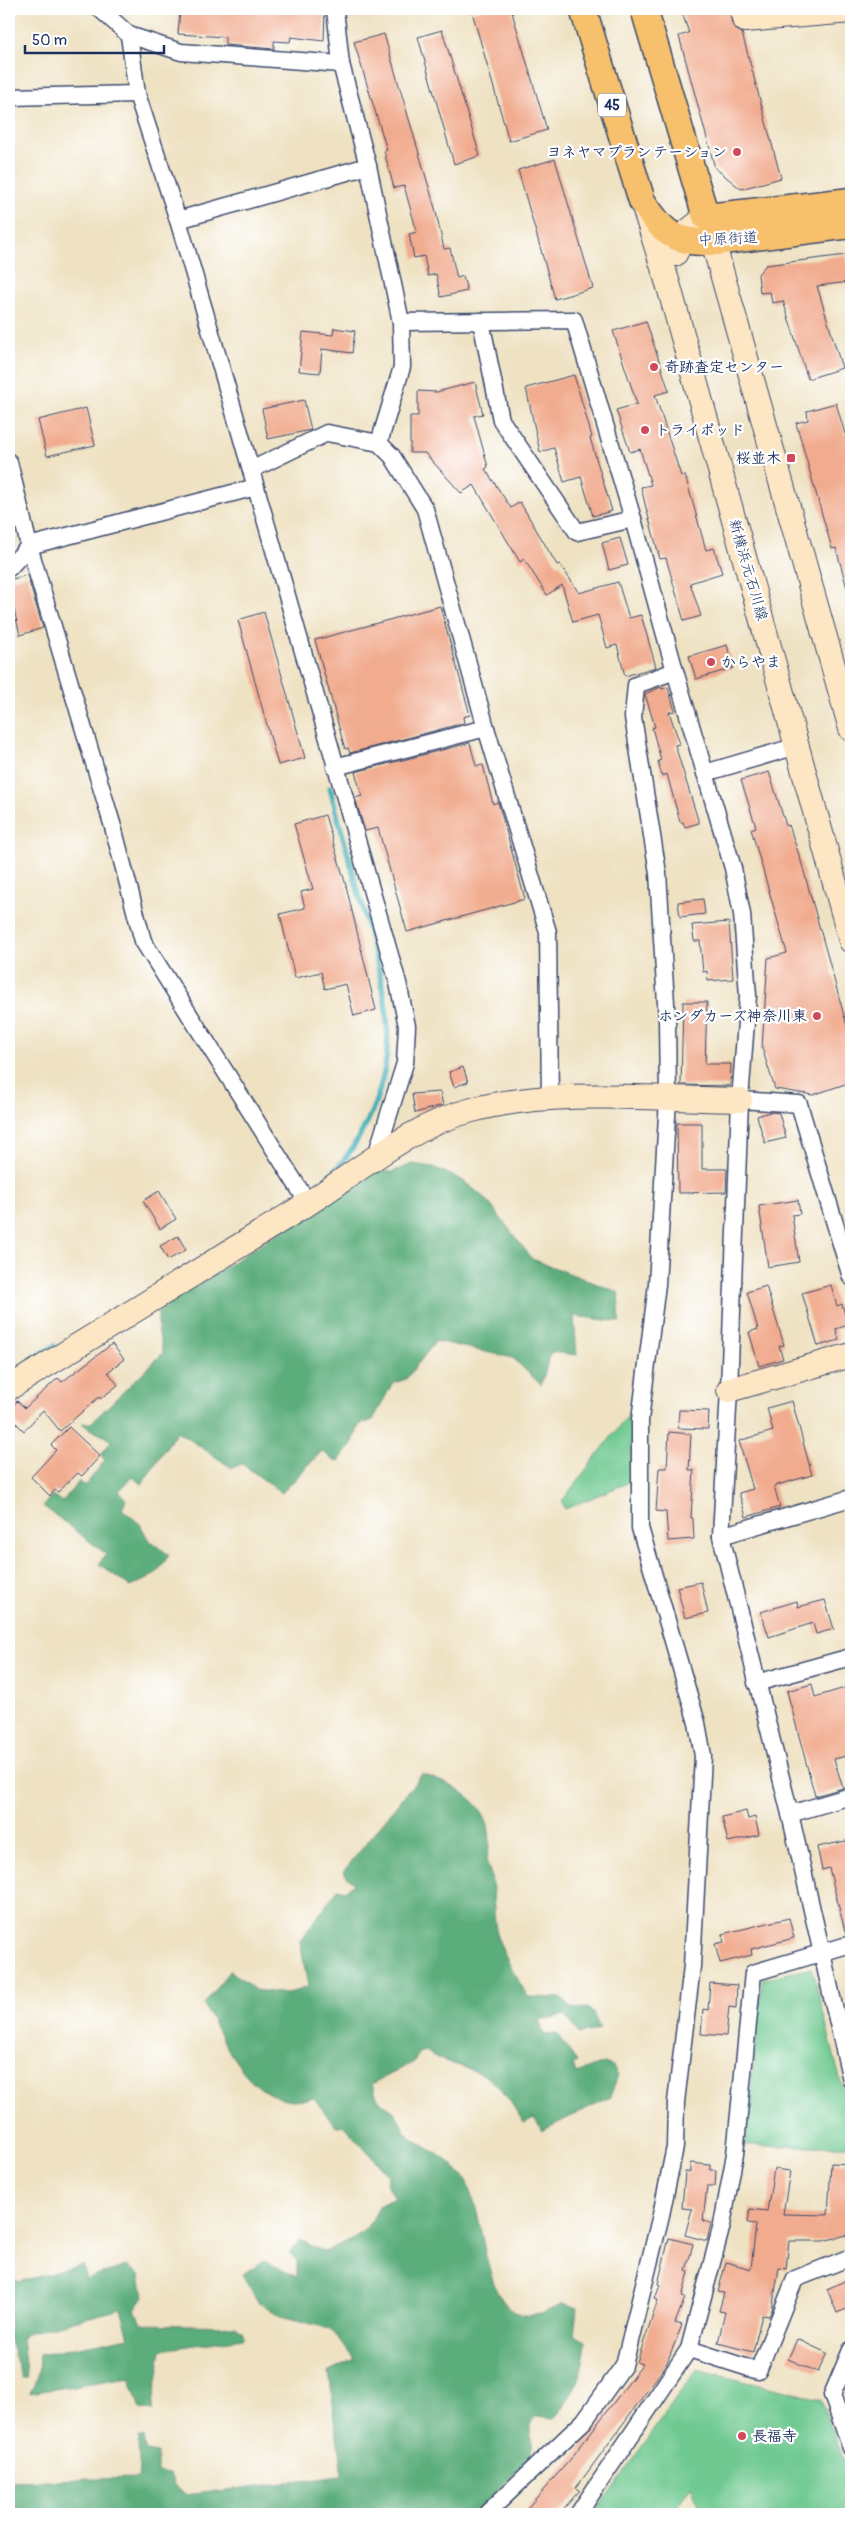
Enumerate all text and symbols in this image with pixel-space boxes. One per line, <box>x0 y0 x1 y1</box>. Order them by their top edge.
scale bar <box>25 22 164 54</box>
text: 50 m <box>32 31 67 50</box>
road number: 45 <box>598 94 626 116</box>
place label: ヨネヤマプランテーション <box>547 143 727 162</box>
marker: ヨネヤマプランテーション <box>731 146 743 158</box>
street label: 中原街道 <box>698 228 758 250</box>
place label: 奇跡査定センター <box>664 358 784 377</box>
marker: 奇跡査定センター <box>648 361 660 373</box>
place label: トライポッド <box>655 421 745 440</box>
marker: トライポッド <box>639 424 651 436</box>
place label: 桜並木 <box>736 449 781 468</box>
marker: 桜並木 <box>785 452 797 464</box>
street label: 新横浜元石川線 <box>724 517 772 623</box>
place label: からやま <box>721 653 781 672</box>
marker: からやま <box>705 656 717 668</box>
place label: ホンダカーズ神奈川東 <box>658 1007 807 1026</box>
marker: ホンダカーズ神奈川東 <box>811 1010 823 1022</box>
place label: 長福寺 <box>752 2427 797 2446</box>
marker: 長福寺 <box>736 2430 748 2442</box>

